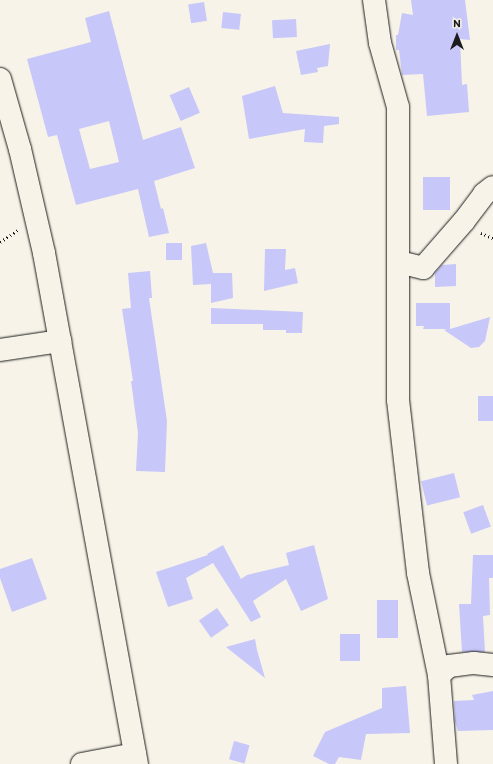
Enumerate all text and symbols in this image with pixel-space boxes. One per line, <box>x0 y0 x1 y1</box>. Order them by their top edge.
north arrow <box>437 16 477 56</box>
text: N <box>453 17 461 30</box>

